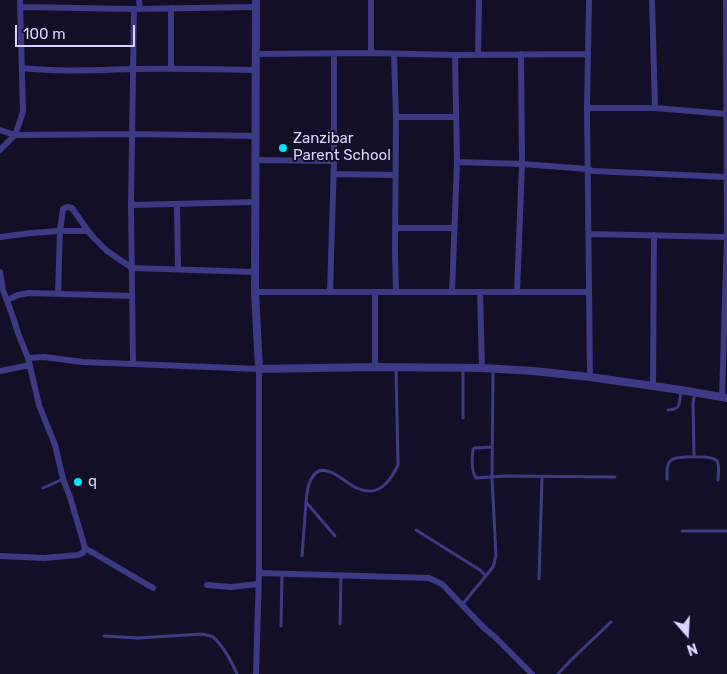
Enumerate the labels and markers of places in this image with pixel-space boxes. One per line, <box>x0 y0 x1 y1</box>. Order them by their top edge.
place label: Zanzibar Parent School <box>293 130 391 165</box>
marker: Zanzibar Parent School <box>277 142 289 154</box>
place label: q <box>88 473 97 491</box>
marker: q <box>72 476 84 488</box>

